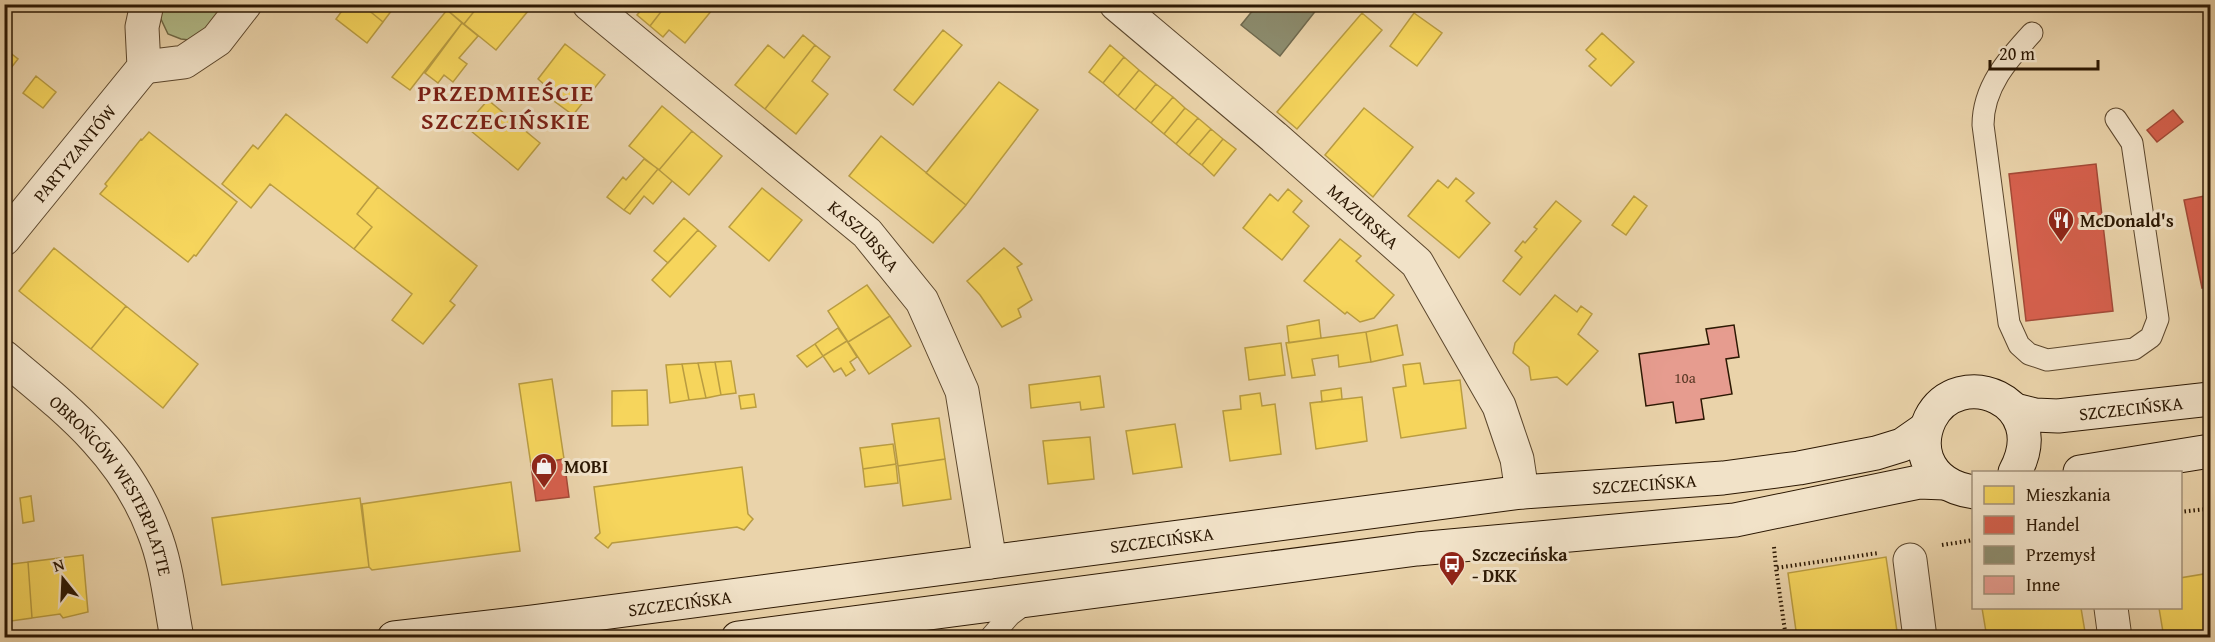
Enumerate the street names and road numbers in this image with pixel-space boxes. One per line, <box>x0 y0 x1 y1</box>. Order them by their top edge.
street label: PARTYZANTÓW <box>26 98 123 208</box>
street label: MAZURSKA <box>1322 177 1406 255</box>
street label: KASZUBSKA <box>823 193 906 277</box>
street label: OBROŃCÓW WESTERPLATTE <box>44 388 179 578</box>
street label: SZCZECIŃSKA <box>2078 389 2184 427</box>
street label: SZCZECIŃSKA <box>1591 466 1697 501</box>
street label: SZCZECIŃSKA <box>1108 519 1215 560</box>
street label: SZCZECIŃSKA <box>626 583 733 623</box>

